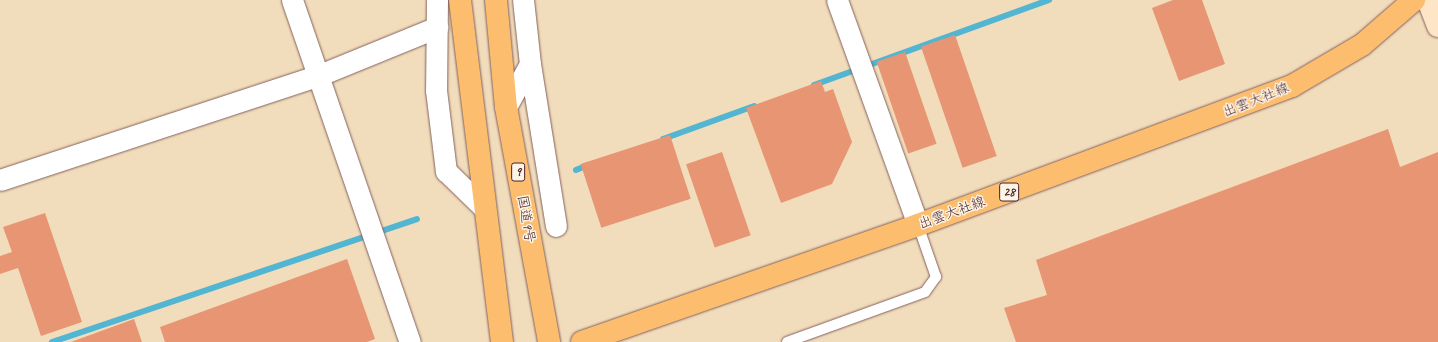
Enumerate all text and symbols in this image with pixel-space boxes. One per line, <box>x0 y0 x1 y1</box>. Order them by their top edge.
street label: 出雲大社線 <box>1220 79 1292 121</box>
road number: 9 <box>511 161 525 183</box>
road number: 28 <box>999 181 1019 203</box>
street label: 出雲大社線 <box>916 193 988 233</box>
street label: 国道9号 <box>514 194 538 244</box>

